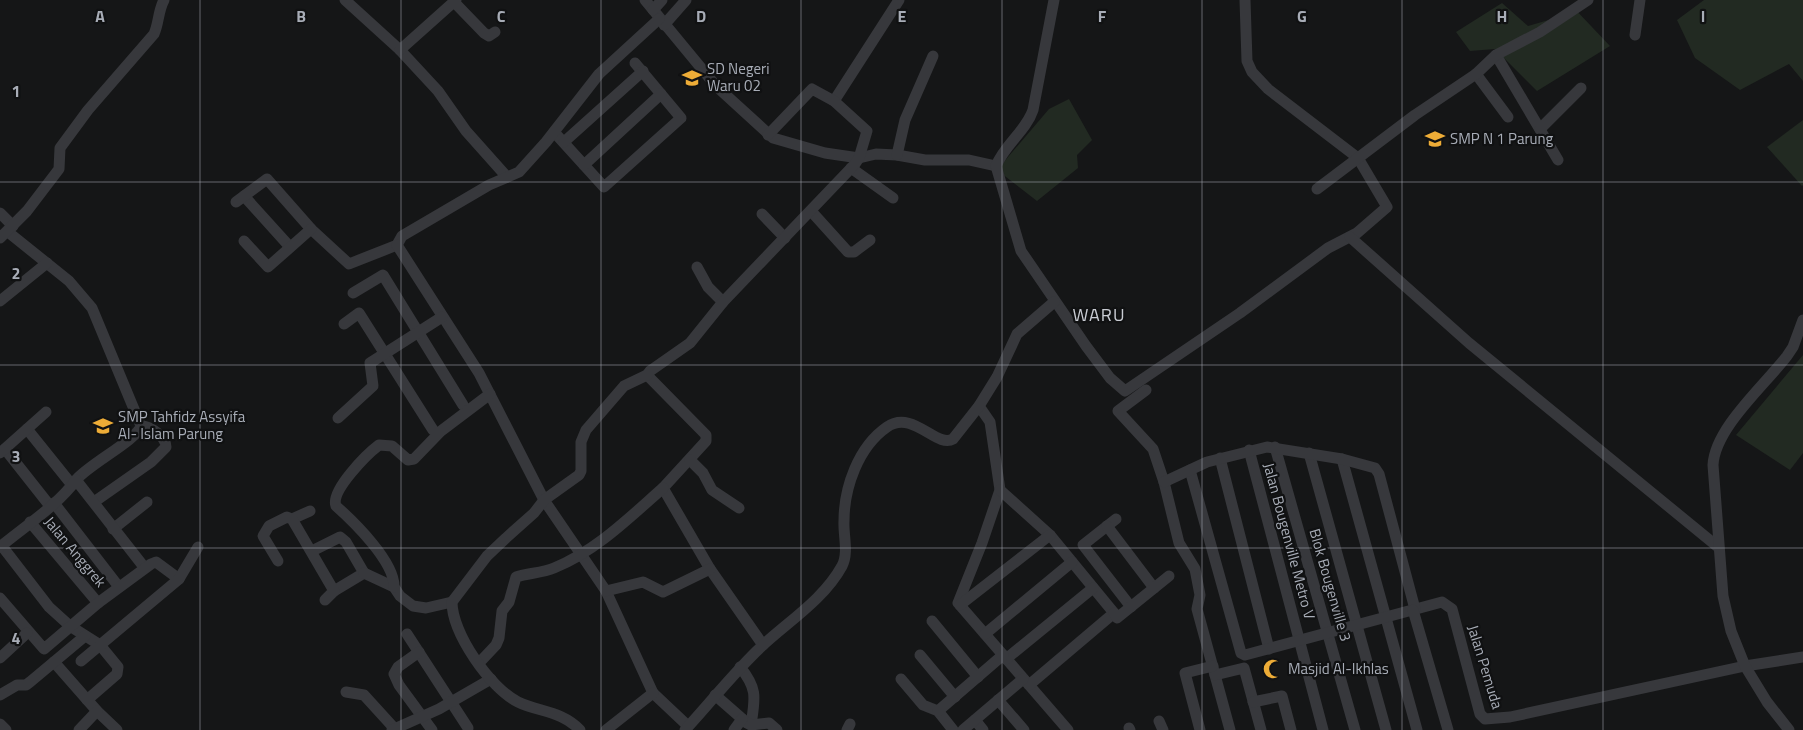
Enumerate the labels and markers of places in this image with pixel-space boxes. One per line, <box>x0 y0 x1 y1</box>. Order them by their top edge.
place label: SD Negeri Waru 02 <box>707 57 770 97</box>
school or university icon: SD Negeri Waru 02 <box>681 67 703 89</box>
place label: SMP N 1 Parung <box>1450 127 1554 150</box>
school or university icon: SMP N 1 Parung <box>1424 128 1446 150</box>
place label: SMP Tahfidz Assyifa Al- Islam Parung <box>118 405 246 445</box>
school or university icon: SMP Tahfidz Assyifa Al- Islam Parung <box>92 415 114 437</box>
place label: Masjid Al-Ikhlas <box>1288 657 1389 680</box>
mosque icon: Masjid Al-Ikhlas <box>1262 658 1284 680</box>

